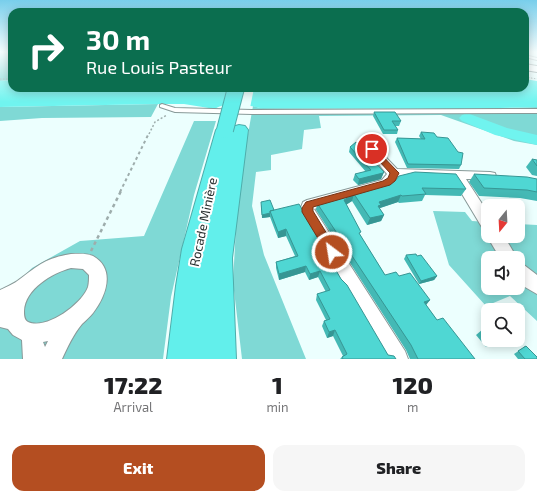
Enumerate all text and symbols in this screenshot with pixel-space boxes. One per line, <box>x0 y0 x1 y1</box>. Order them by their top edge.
text: 30 m <box>86 22 150 56</box>
icon: right <box>20 24 72 76</box>
text: Rue Louis Pasteur <box>86 56 232 78</box>
pin <box>355 132 389 166</box>
icon: arrive <box>361 138 383 160</box>
street label: Rocade Minière <box>186 176 220 268</box>
north arrow <box>481 199 525 243</box>
map controls <box>481 199 525 347</box>
position arrow <box>311 231 353 273</box>
button: sound <box>481 251 525 295</box>
button: search <box>481 303 525 347</box>
text: 17:22 <box>104 370 162 399</box>
text: 1 <box>272 370 283 399</box>
text: 120 <box>393 370 433 399</box>
text: Arrival <box>113 399 153 415</box>
text: min <box>266 399 289 415</box>
text: m <box>407 399 418 415</box>
button: Exit <box>12 445 265 491</box>
button: Share <box>273 445 525 491</box>

